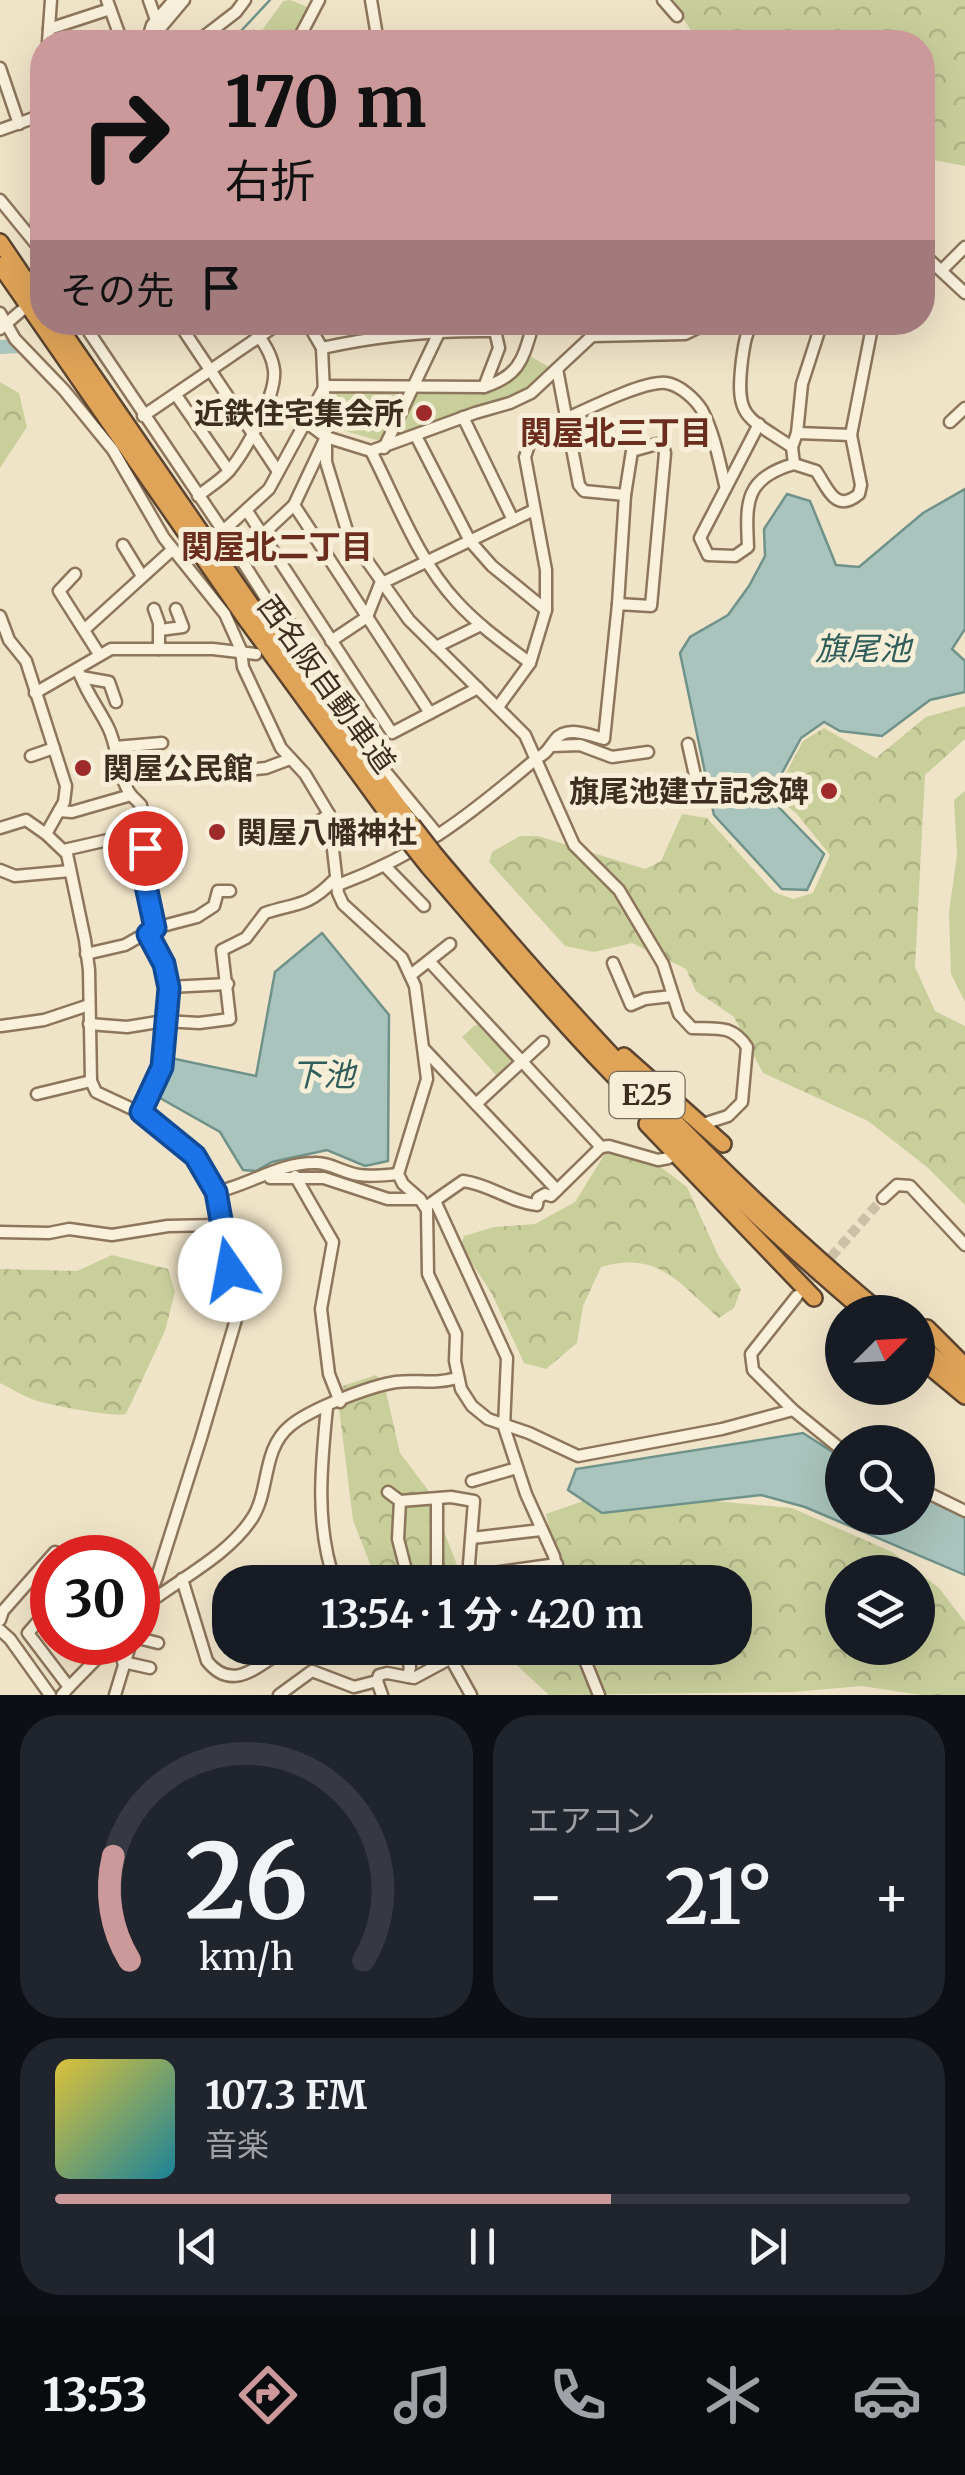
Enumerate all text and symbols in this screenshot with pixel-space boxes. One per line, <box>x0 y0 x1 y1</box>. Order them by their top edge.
text: 170 m <box>225 58 426 146</box>
icon: right <box>60 70 190 200</box>
text: 右折 <box>225 153 315 209</box>
icon: arrive <box>194 260 249 315</box>
text: その先 <box>60 267 174 314</box>
place label: 近鉄住宅集会所 <box>194 394 404 432</box>
marker: 近鉄住宅集会所 <box>413 402 435 424</box>
district label: 関屋北三丁目 <box>520 413 712 453</box>
district label: 関屋北二丁目 <box>181 527 373 567</box>
street label: 西名阪自動車道 <box>250 588 404 780</box>
water label: 旗尾池 <box>815 629 914 669</box>
place label: 関屋公民館 <box>103 749 253 787</box>
marker: 関屋公民館 <box>72 757 94 779</box>
place label: 旗尾池建立記念碑 <box>569 772 809 810</box>
marker: 旗尾池建立記念碑 <box>818 780 840 802</box>
pin <box>103 806 188 891</box>
place label: 関屋八幡神社 <box>237 813 417 851</box>
icon: arrive <box>118 821 173 876</box>
marker: 関屋八幡神社 <box>206 821 228 843</box>
water label: 下池 <box>291 1055 358 1095</box>
road number: E25 <box>610 1072 684 1118</box>
position arrow <box>178 1218 282 1322</box>
north arrow <box>825 1295 935 1405</box>
map controls <box>825 1295 935 1665</box>
button: search <box>825 1425 935 1535</box>
speed limit sign: 30 <box>30 1535 160 1665</box>
button: layers <box>825 1555 935 1665</box>
text: 13:54 · 1 分 · 420 m <box>321 1591 643 1638</box>
text: エアコン <box>528 1801 656 1841</box>
text: 26 <box>185 1816 308 1946</box>
text: 21° <box>665 1850 773 1944</box>
text: − <box>528 1862 564 1931</box>
text: + <box>873 1862 910 1931</box>
text: km/h <box>199 1935 294 1980</box>
text: 107.3 FM <box>205 2072 367 2119</box>
text: 音楽 <box>205 2125 269 2165</box>
icon: previous <box>170 2219 225 2274</box>
icon: pause <box>455 2219 510 2274</box>
icon: next <box>740 2219 795 2274</box>
icon: directions <box>233 2360 303 2430</box>
icon: music <box>388 2360 458 2430</box>
icon: phone <box>543 2360 613 2430</box>
icon: climate <box>698 2360 768 2430</box>
icon: car <box>852 2360 922 2430</box>
text: 13:53 <box>42 2367 148 2423</box>

